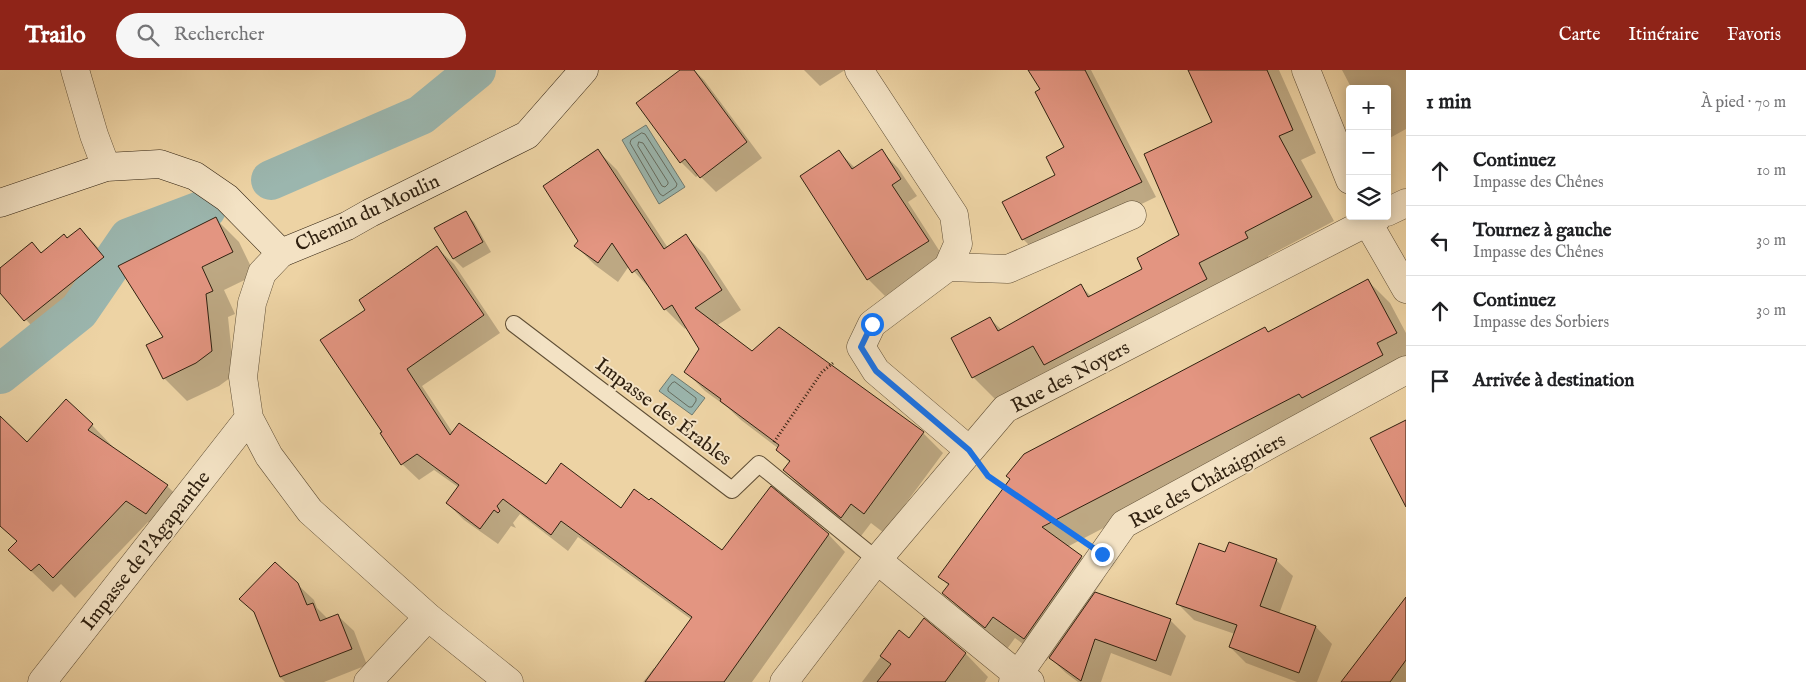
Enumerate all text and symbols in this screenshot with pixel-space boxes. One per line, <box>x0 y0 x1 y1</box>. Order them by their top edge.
search box <box>116 13 466 58</box>
text: Trailo <box>25 20 86 51</box>
icon: search <box>134 21 162 49</box>
text: Rechercher <box>174 23 265 47</box>
text: Carte <box>1559 24 1601 47</box>
text: Itinéraire <box>1629 24 1699 47</box>
text: Favoris <box>1727 24 1781 47</box>
map controls <box>1346 85 1391 220</box>
button: + <box>1346 85 1391 130</box>
text: 1 min <box>1426 89 1471 116</box>
text: À pied · 70 m <box>1701 93 1786 113</box>
button: − <box>1346 130 1391 175</box>
text: Continuez <box>1473 149 1556 173</box>
icon: ahead <box>1426 157 1454 185</box>
text: 10 m <box>1756 161 1786 181</box>
street label: Chemin du Moulin <box>291 169 444 258</box>
text: Impasse des Chênes <box>1473 173 1604 193</box>
button: layers <box>1346 175 1391 220</box>
text: Tournez à gauche <box>1473 219 1612 243</box>
icon: left <box>1426 227 1454 255</box>
text: 30 m <box>1756 231 1786 251</box>
text: Impasse des Chênes <box>1473 243 1604 263</box>
text: Continuez <box>1473 289 1556 313</box>
icon: ahead <box>1426 297 1454 325</box>
text: 30 m <box>1756 301 1786 321</box>
route start <box>861 313 884 336</box>
text: Impasse des Sorbiers <box>1473 313 1609 333</box>
street label: Rue des Noyers <box>1007 336 1134 419</box>
street label: Impasse des Érables <box>590 353 736 472</box>
icon: arrive <box>1426 367 1454 395</box>
text: Arrivée à destination <box>1473 369 1634 393</box>
street label: Rue des Châtaigniers <box>1125 428 1290 535</box>
street label: Impasse de l'Agapanthe <box>76 466 216 636</box>
route end <box>1091 543 1114 566</box>

